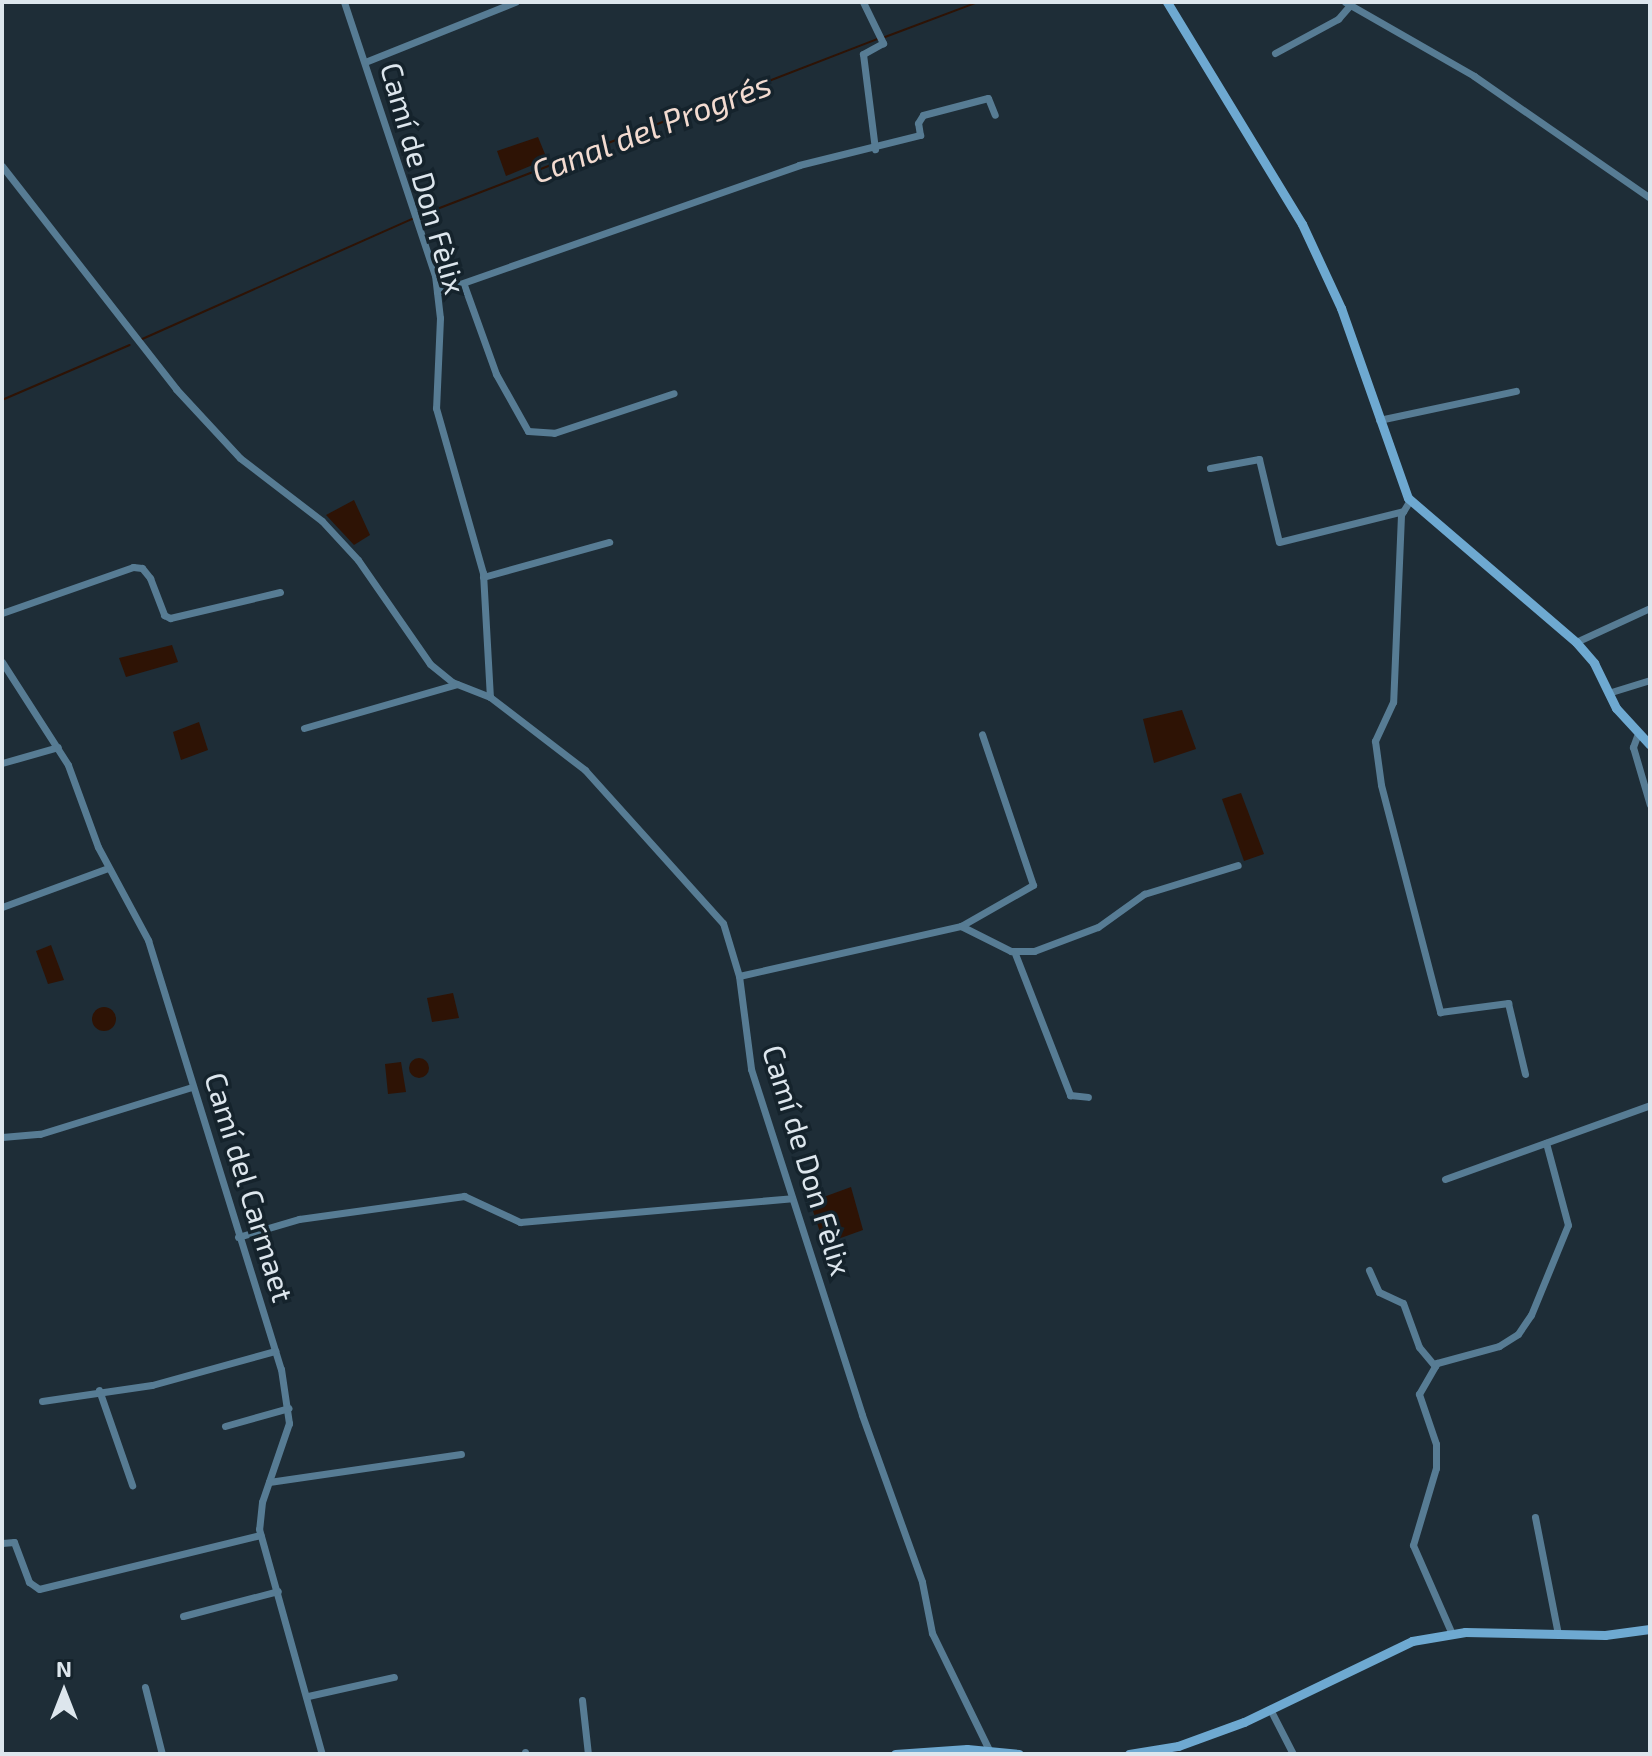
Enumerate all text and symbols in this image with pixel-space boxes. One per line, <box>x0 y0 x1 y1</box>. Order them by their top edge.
street label: Camí de Don Fèlix <box>374 58 474 298</box>
water label: Canal del Progrés <box>525 63 777 191</box>
street label: Camí de Don Fèlix <box>756 1040 860 1280</box>
street label: Camí del Carmaet <box>198 1068 302 1306</box>
north arrow <box>24 1652 104 1732</box>
text: N <box>56 1655 72 1681</box>

